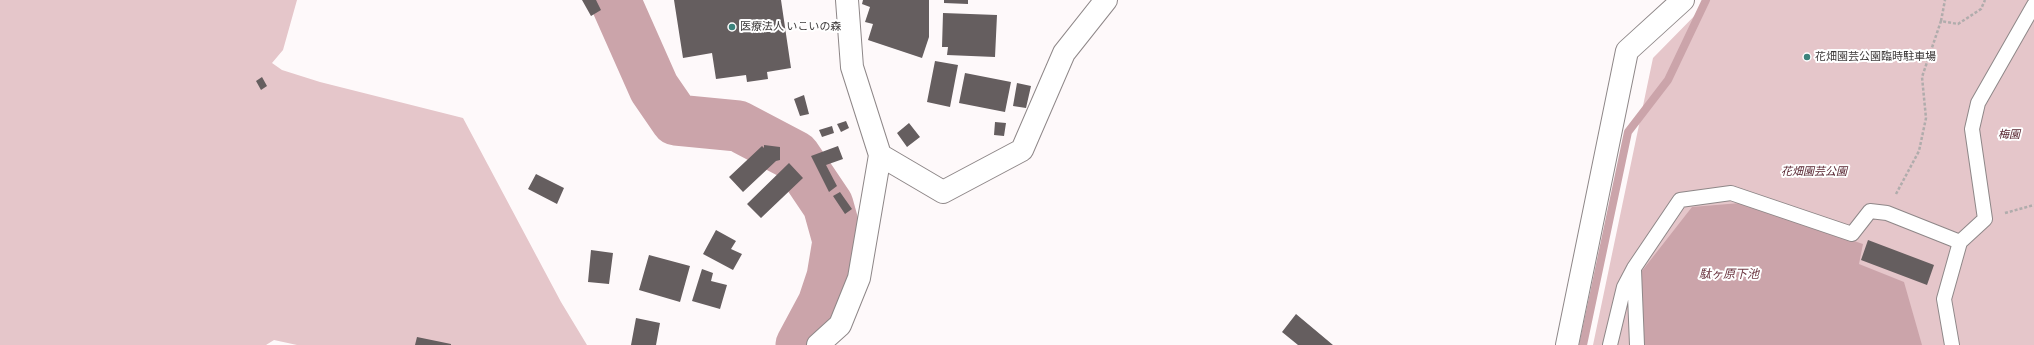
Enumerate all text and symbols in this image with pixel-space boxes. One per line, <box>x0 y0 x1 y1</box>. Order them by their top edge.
place label: 医療法人 いこいの森 <box>740 20 842 34</box>
marker: 医療法人 いこいの森 <box>727 22 737 32</box>
place label: 花畑園芸公園臨時駐車場 <box>1815 50 1936 64</box>
marker: 花畑園芸公園臨時駐車場 <box>1802 52 1812 62</box>
park label: 梅園 <box>1998 128 2020 142</box>
park label: 花畑園芸公園 <box>1781 165 1847 179</box>
water label: 駄ヶ原下池 <box>1699 268 1759 282</box>

